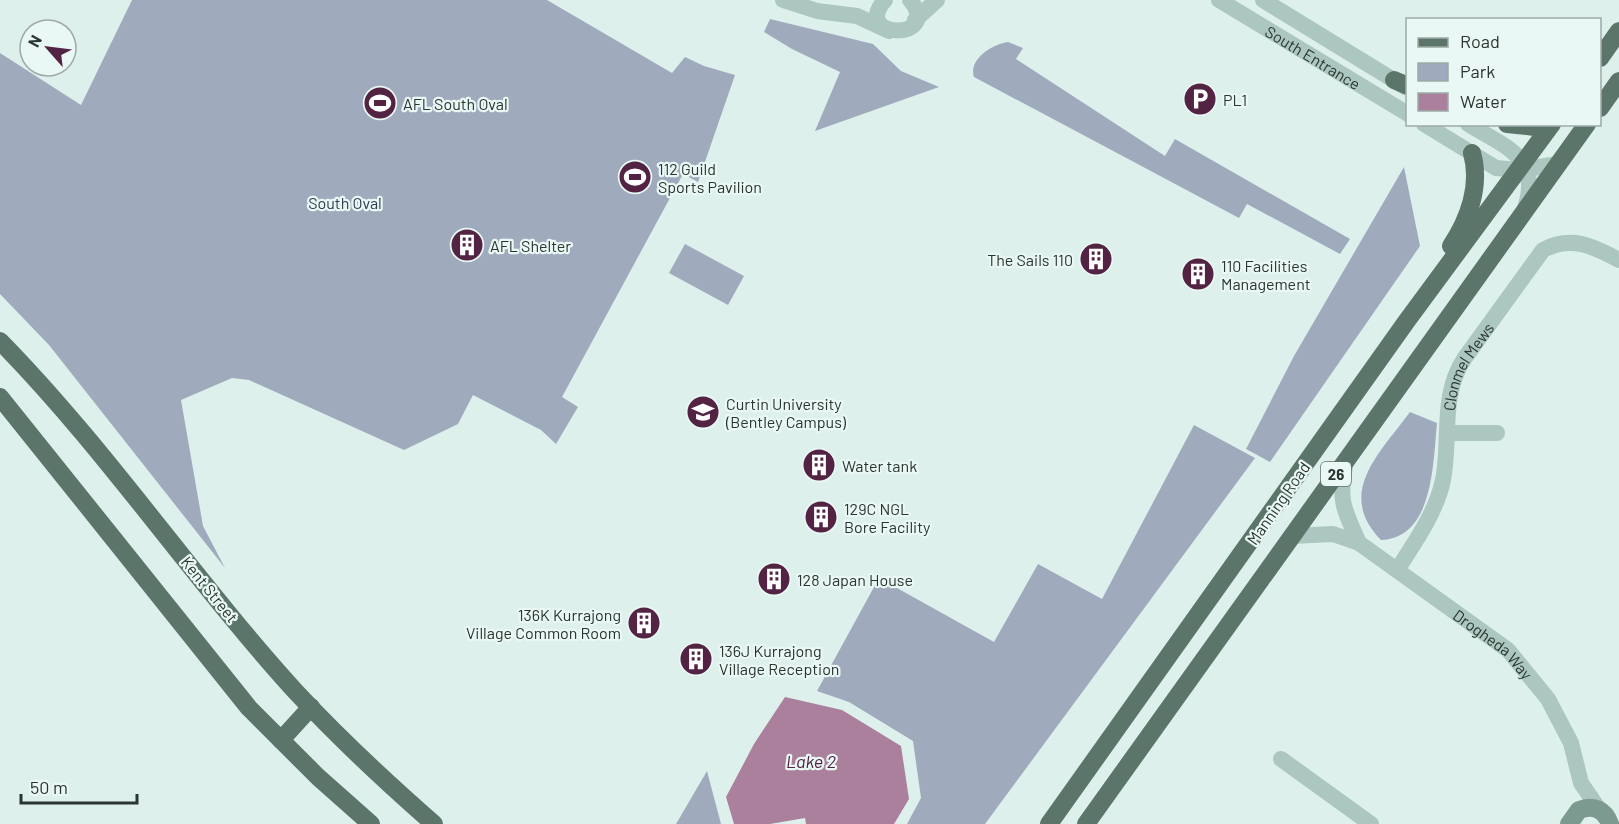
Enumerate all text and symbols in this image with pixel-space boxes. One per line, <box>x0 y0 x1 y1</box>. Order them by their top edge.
north arrow <box>18 18 78 78</box>
legend <box>1406 18 1601 126</box>
street label: South Entrance <box>1262 21 1364 93</box>
text: Road <box>1460 30 1500 52</box>
text: N <box>23 32 45 50</box>
text: Park <box>1460 60 1495 82</box>
parking icon: PL1 <box>1182 81 1218 117</box>
sports icon: AFL South Oval <box>362 85 398 121</box>
place label: PL1 <box>1223 90 1247 109</box>
text: Water <box>1460 90 1507 112</box>
place label: AFL South Oval <box>403 94 508 113</box>
sports icon: 112 Guild Sports Pavilion <box>617 159 653 195</box>
place label: 112 Guild Sports Pavilion <box>658 159 762 196</box>
park label: South Oval <box>308 193 382 212</box>
building icon: AFL Shelter <box>449 227 485 263</box>
place label: AFL Shelter <box>490 236 571 255</box>
building icon: The Sails 110 <box>1078 241 1114 277</box>
place label: The Sails 110 <box>987 250 1073 269</box>
building icon: 110 Facilities Management <box>1180 256 1216 292</box>
place label: 110 Facilities Management <box>1221 256 1311 293</box>
street label: Clonmel Mews <box>1439 319 1497 412</box>
school or university icon: Curtin University (Bentley Campus) <box>685 394 721 430</box>
place label: Curtin University (Bentley Campus) <box>725 394 847 431</box>
building icon: Water tank <box>801 447 837 483</box>
place label: Water tank <box>842 456 917 475</box>
street label: Manning Road <box>1242 458 1314 548</box>
road number: 26 <box>1321 462 1351 486</box>
building icon: 129C NGL Bore Facility <box>803 499 839 535</box>
place label: 129C NGL Bore Facility <box>844 499 931 536</box>
street label: Kent Street <box>178 552 242 626</box>
building icon: 128 Japan House <box>756 561 792 597</box>
place label: 128 Japan House <box>797 570 913 589</box>
place label: 136K Kurrajong Village Common Room <box>466 605 621 642</box>
building icon: 136K Kurrajong Village Common Room <box>626 605 662 641</box>
street label: Drogheda Way <box>1450 605 1538 683</box>
building icon: 136J Kurrajong Village Reception <box>678 641 714 677</box>
place label: 136J Kurrajong Village Reception <box>719 641 839 678</box>
water label: Lake 2 <box>786 750 836 772</box>
scale bar <box>21 767 136 805</box>
text: 50 m <box>30 776 68 798</box>

